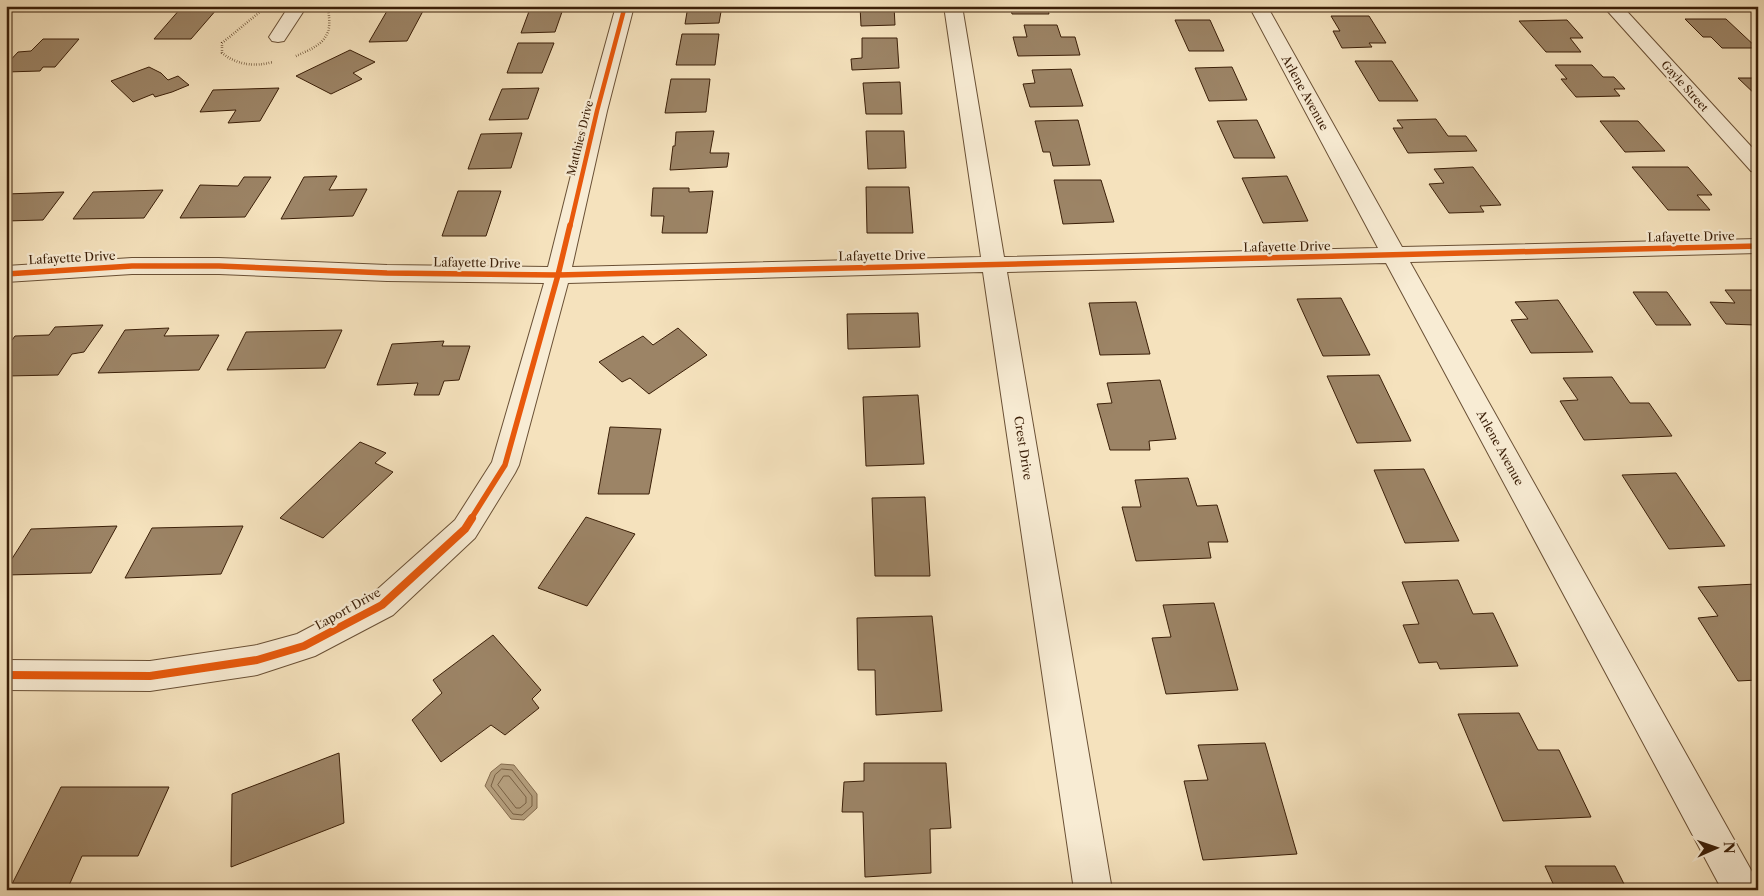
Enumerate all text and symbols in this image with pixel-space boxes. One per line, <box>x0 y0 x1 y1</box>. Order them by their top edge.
street label: Arlene Avenue <box>1278 52 1332 133</box>
street label: Gayle Street <box>1658 58 1712 115</box>
street label: Matthies Drive <box>564 99 596 177</box>
street label: Lafayette Drive <box>1647 228 1735 245</box>
street label: Lafayette Drive <box>1243 238 1331 255</box>
street label: Lafayette Drive <box>838 247 926 264</box>
street label: Lafayette Drive <box>28 248 116 267</box>
street label: Lafayette Drive <box>433 254 521 271</box>
street label: Arlene Avenue <box>1473 407 1527 488</box>
street label: Crest Drive <box>1011 415 1036 481</box>
street label: Laport Drive <box>312 584 383 633</box>
north arrow <box>1692 824 1742 874</box>
text: N <box>1720 841 1738 854</box>

